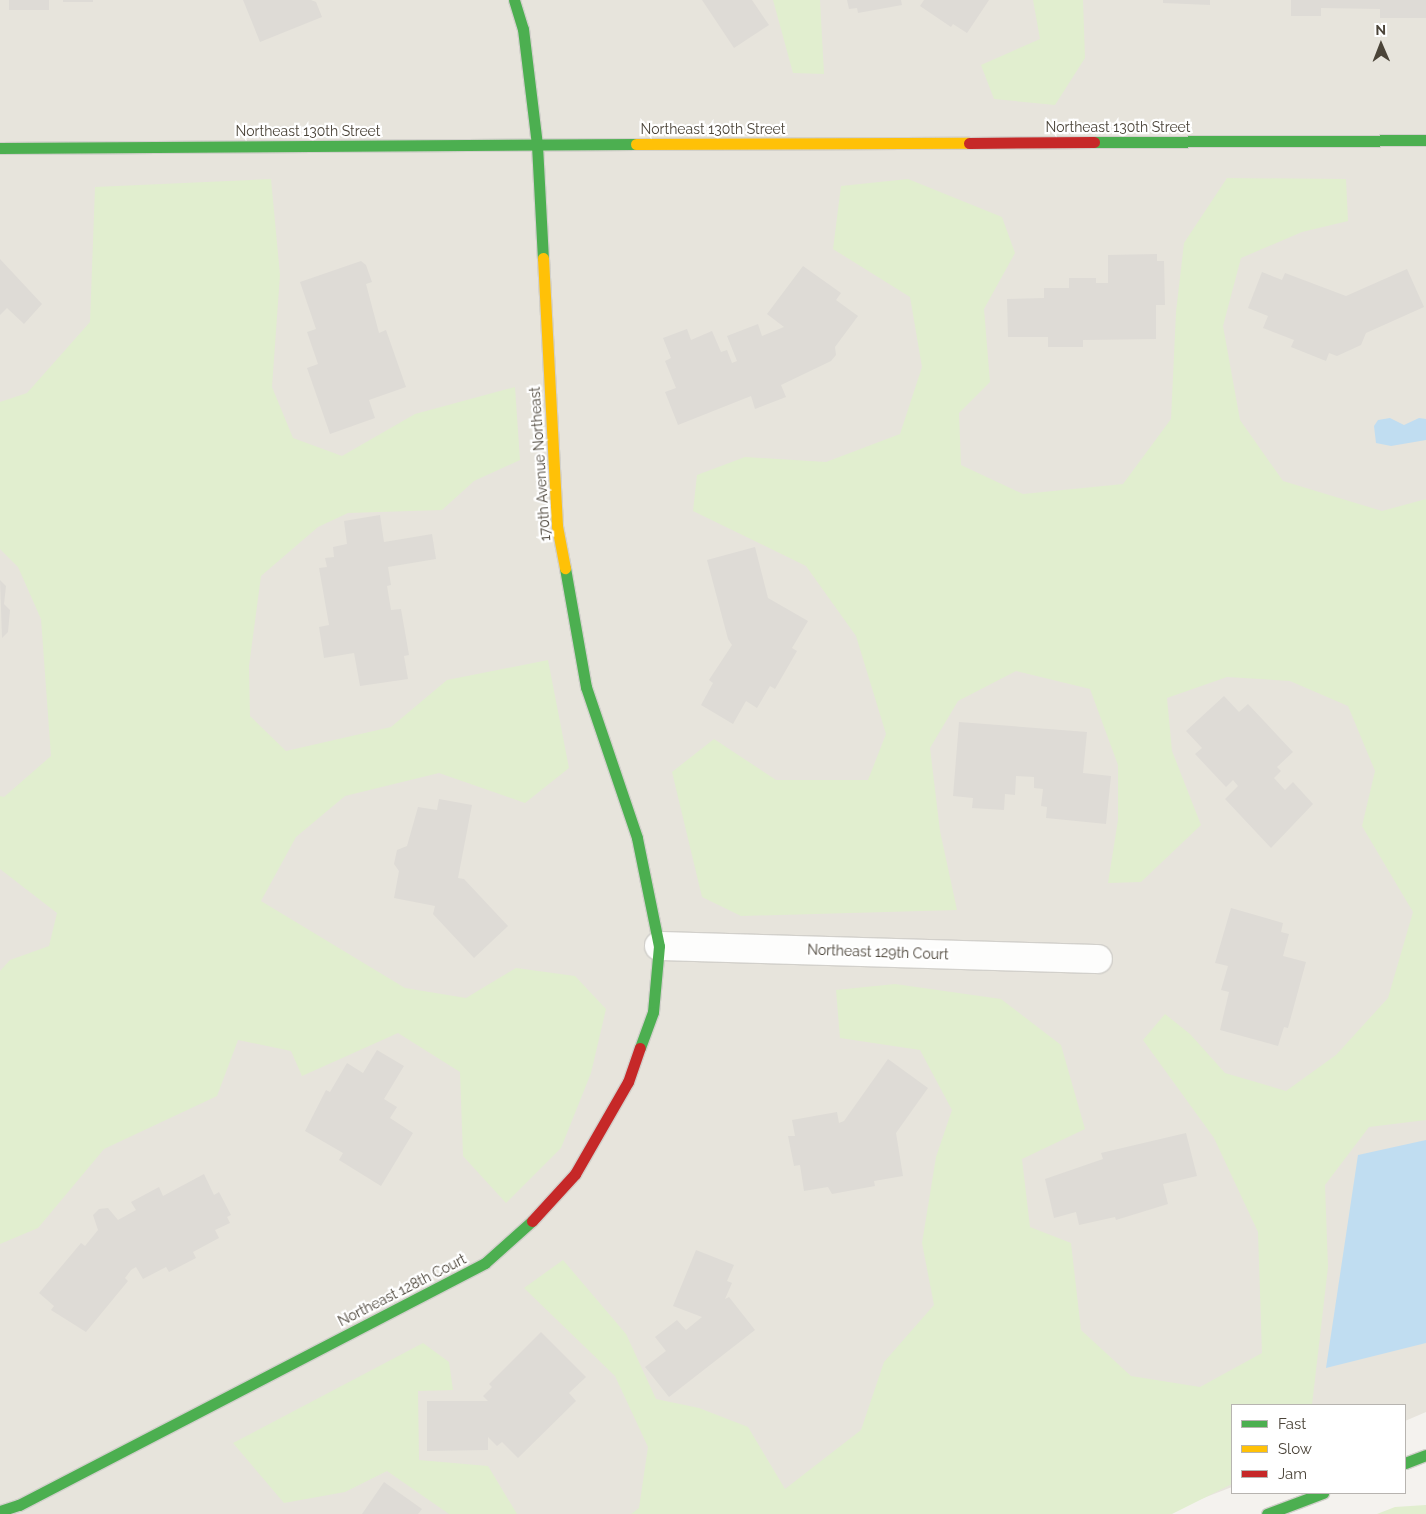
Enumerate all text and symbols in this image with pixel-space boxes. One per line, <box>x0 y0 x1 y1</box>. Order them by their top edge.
north arrow <box>1356 20 1406 70</box>
text: N <box>1375 22 1386 38</box>
street label: Northeast 130th Street <box>1046 119 1190 135</box>
street label: Northeast 130th Street <box>641 121 785 137</box>
street label: Northeast 130th Street <box>236 123 380 139</box>
street label: 170th Avenue Northeast <box>526 386 554 542</box>
street label: Northeast 129th Court <box>807 941 949 963</box>
street label: Northeast 128th Court <box>335 1250 469 1330</box>
legend <box>1231 1404 1406 1494</box>
text: Fast <box>1278 1415 1306 1433</box>
text: Slow <box>1278 1440 1312 1458</box>
text: Jam <box>1278 1465 1307 1483</box>

